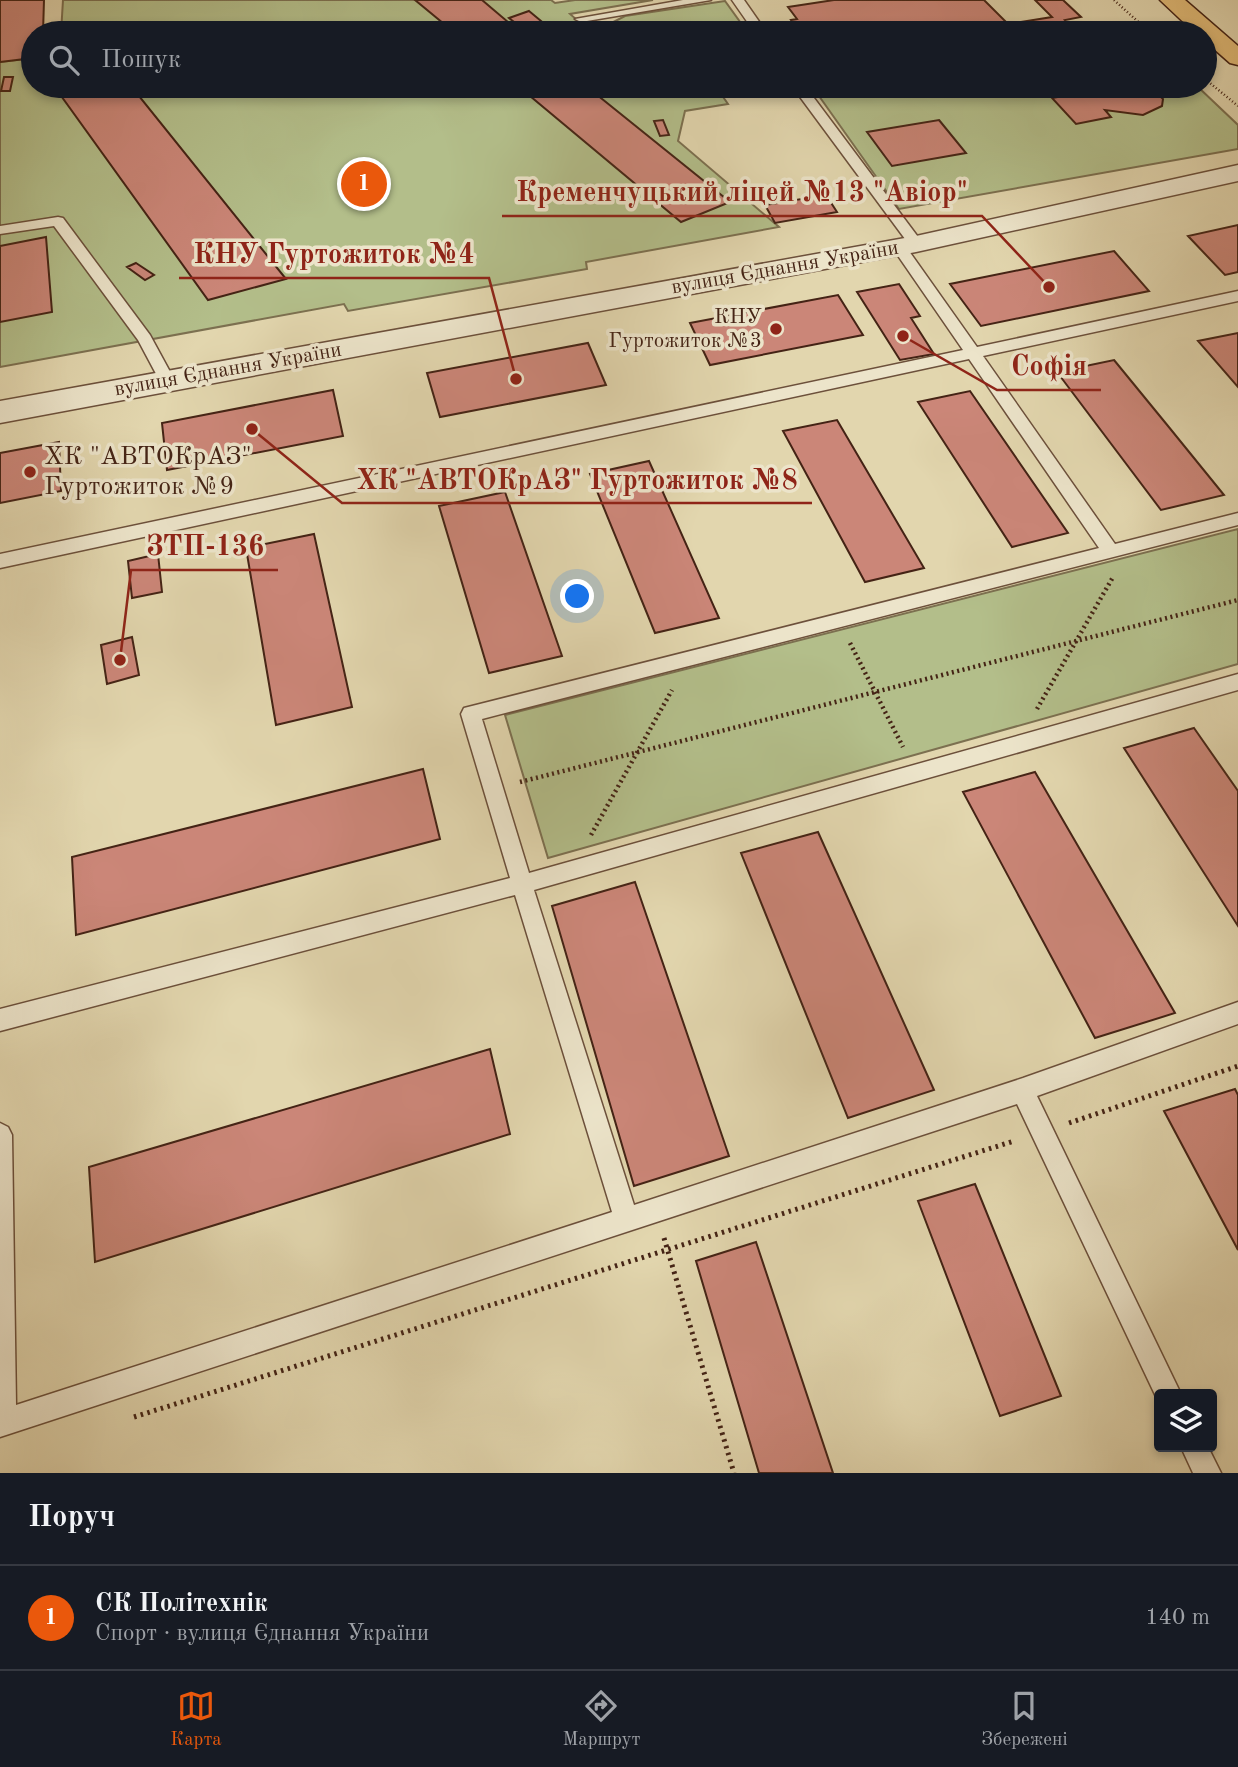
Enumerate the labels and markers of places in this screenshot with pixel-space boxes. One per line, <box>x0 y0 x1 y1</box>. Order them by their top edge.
pin: 1 <box>341 158 387 210</box>
callout: Кременчуцький ліцей №13 "Авіор" <box>502 167 982 216</box>
callout: КНУ Гуртожиток №4 <box>179 229 489 278</box>
place label: КНУ Гуртожиток №3 <box>608 307 762 352</box>
marker: КНУ Гуртожиток №3 <box>768 321 784 337</box>
callout: Софія <box>997 341 1101 390</box>
place label: ХК "АВТОКрАЗ" Гуртожиток №9 <box>44 444 252 500</box>
callout: ХК "АВТОКрАЗ" Гуртожиток №8 <box>342 454 812 503</box>
marker: ХК "АВТОКрАЗ" Гуртожиток №9 <box>22 464 38 480</box>
callout: ЗТП-136 <box>131 521 278 570</box>

